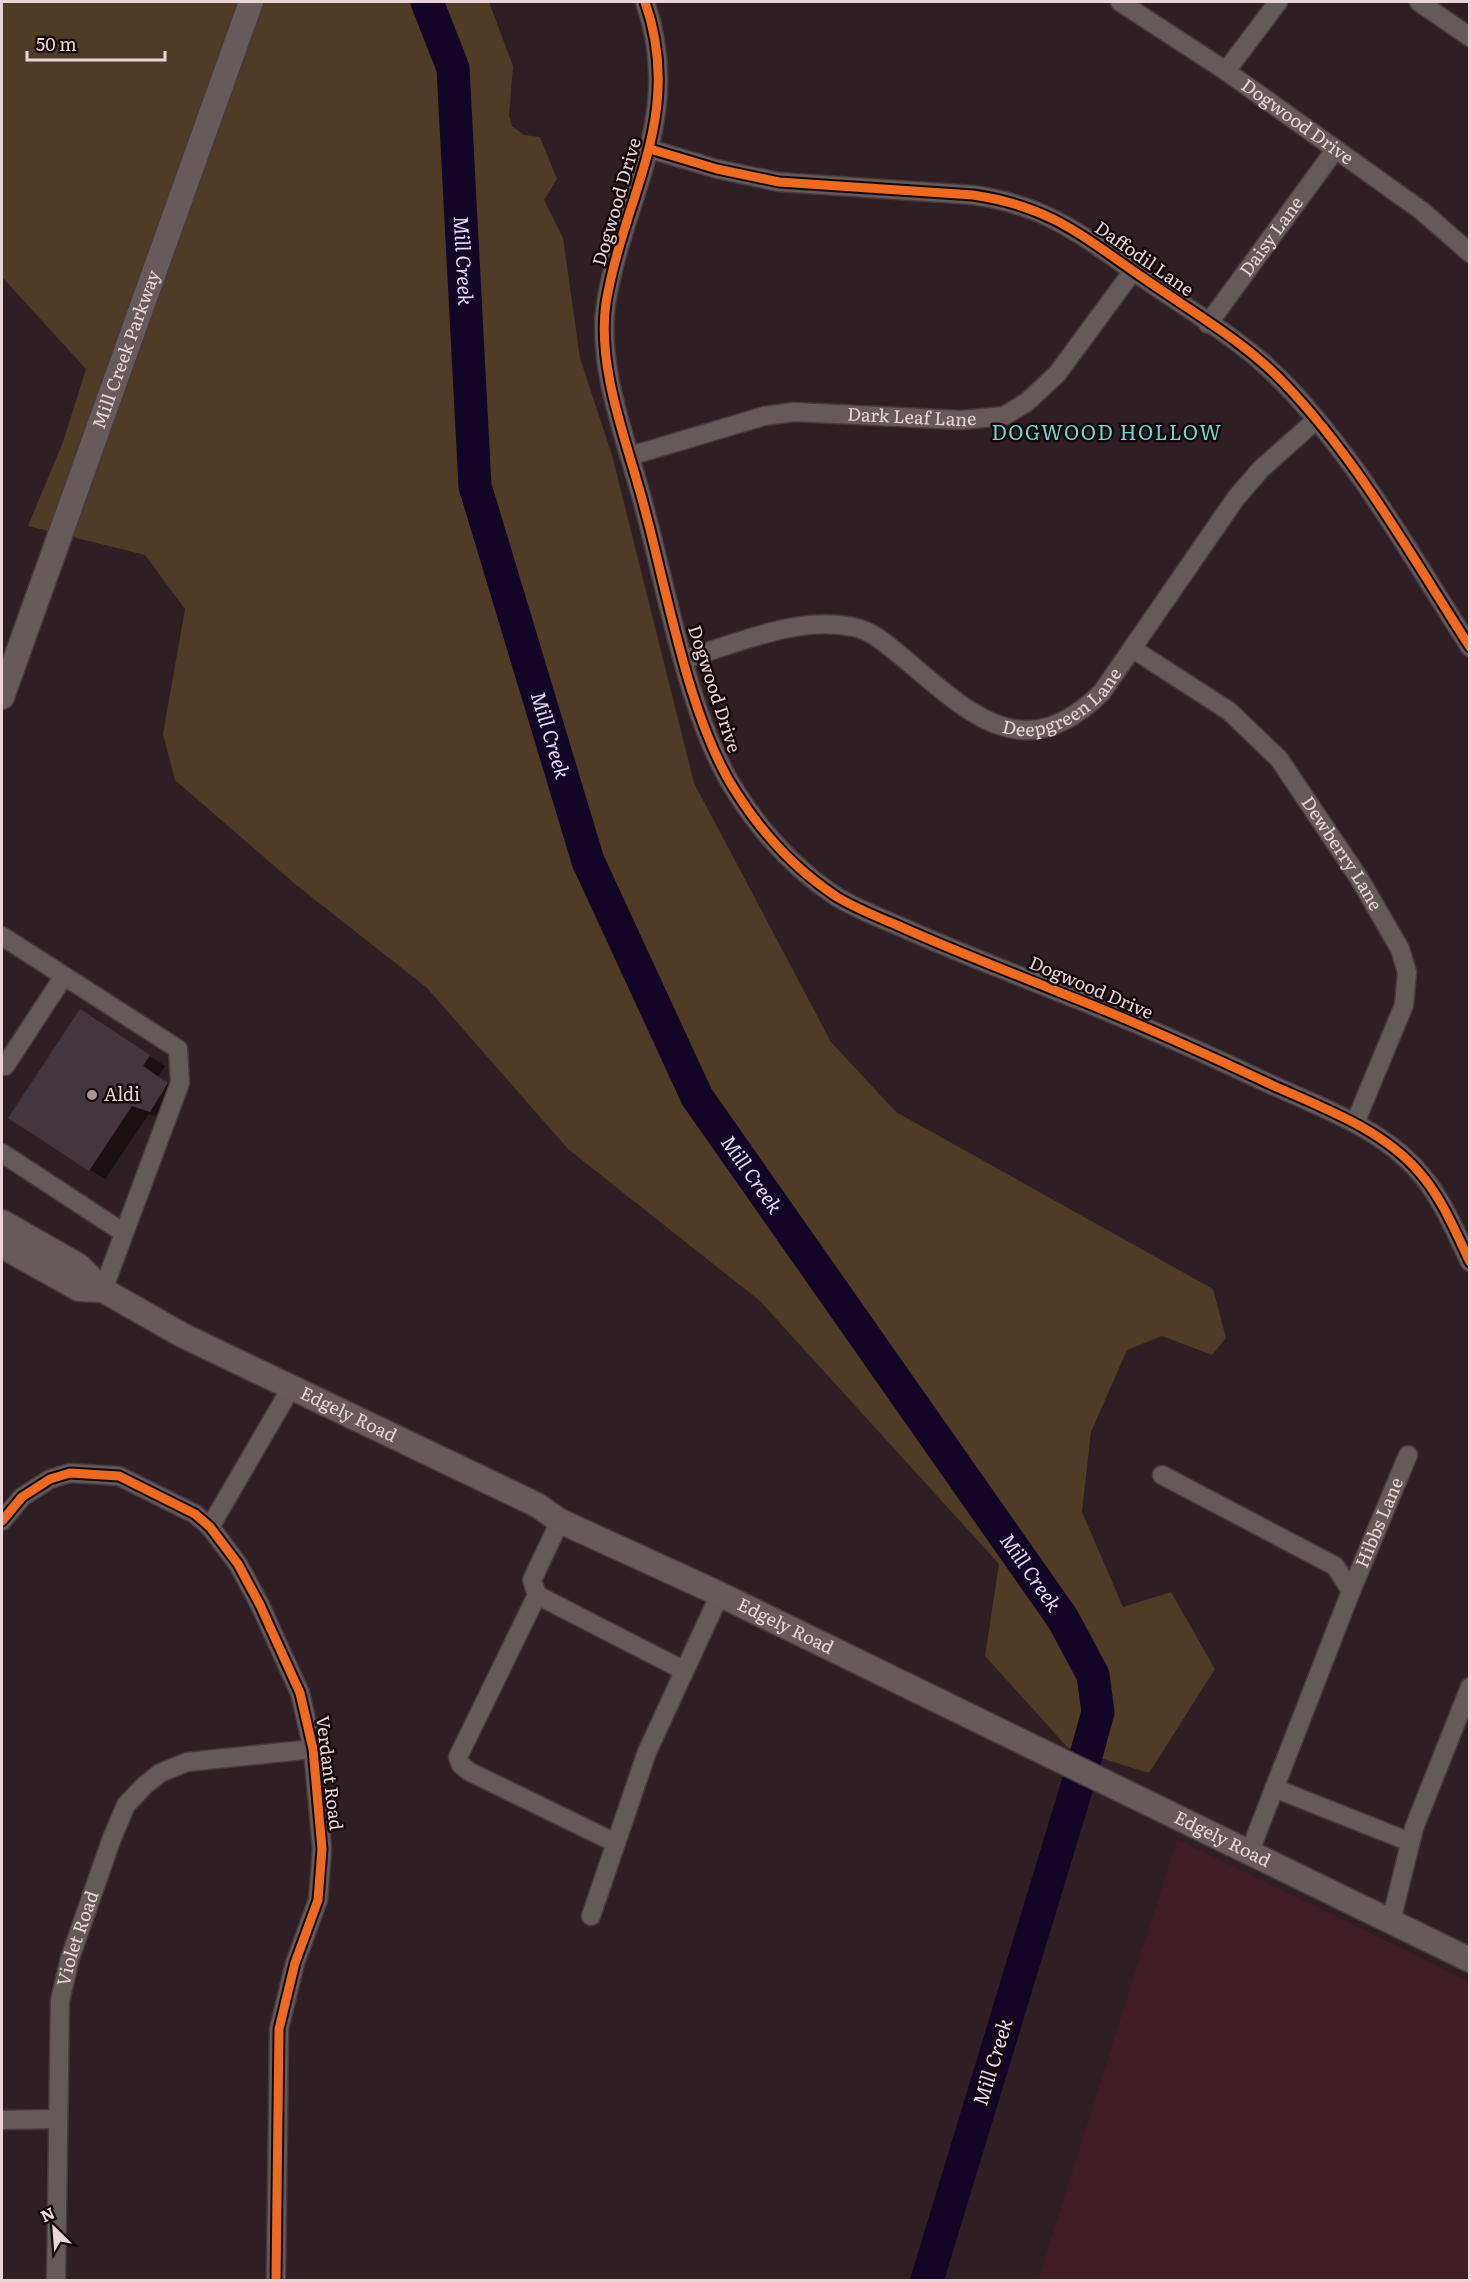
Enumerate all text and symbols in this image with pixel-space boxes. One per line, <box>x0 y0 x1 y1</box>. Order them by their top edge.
scale bar <box>27 24 165 62</box>
text: 50 m <box>36 30 77 57</box>
street label: Dogwood Drive <box>1236 71 1360 170</box>
street label: Dogwood Drive <box>584 134 647 269</box>
street label: Daisy Lane <box>1232 190 1309 282</box>
street label: Daffodil Lane <box>1090 214 1200 302</box>
water label: Mill Creek <box>448 215 482 306</box>
street label: Mill Creek Parkway <box>84 265 166 432</box>
street label: Dark Leaf Lane <box>847 400 977 432</box>
district label: DOGWOOD HOLLOW <box>992 416 1222 446</box>
street label: Dogwood Drive <box>682 621 749 756</box>
street label: Deepgreen Lane <box>1000 661 1127 742</box>
water label: Mill Creek <box>525 688 579 782</box>
street label: Dewberry Lane <box>1296 790 1390 915</box>
street label: Dogwood Drive <box>1025 948 1158 1025</box>
place label: Aldi <box>104 1080 140 1107</box>
marker: Aldi <box>85 1088 99 1102</box>
water label: Mill Creek <box>715 1128 791 1219</box>
street label: Edgely Road <box>296 1379 402 1448</box>
street label: Hibbs Lane <box>1347 1473 1409 1572</box>
water label: Mill Creek <box>994 1526 1070 1617</box>
street label: Edgely Road <box>733 1590 839 1660</box>
street label: Verdant Road <box>310 1714 351 1832</box>
street label: Edgely Road <box>1170 1803 1276 1873</box>
street label: Violet Road <box>49 1887 105 1989</box>
water label: Mill Creek <box>964 2014 1019 2109</box>
north arrow <box>24 2198 84 2258</box>
text: N <box>36 2200 58 2227</box>

